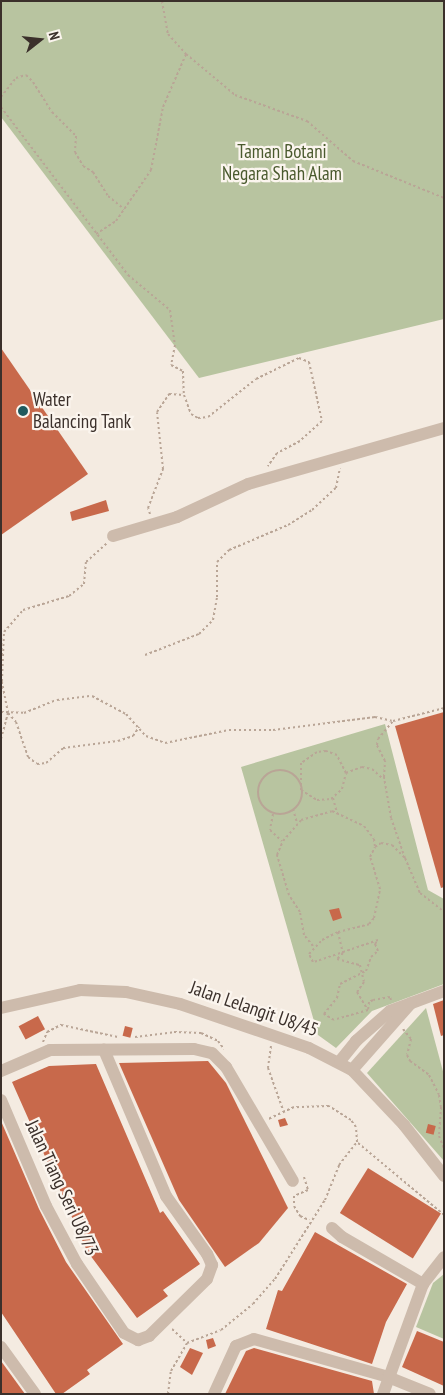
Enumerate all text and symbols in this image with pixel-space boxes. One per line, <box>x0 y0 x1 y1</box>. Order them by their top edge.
north arrow <box>15 15 65 65</box>
text: N <box>45 30 64 42</box>
park label: Taman Botani Negara Shah Alam <box>222 141 342 185</box>
place label: Water Balancing Tank <box>33 389 132 433</box>
marker: Water Balancing Tank <box>17 405 29 417</box>
street label: Jalan Lelangit U8/45 <box>187 976 321 1042</box>
street label: Jalan Tiang Seri U8/73 <box>20 1116 104 1260</box>

